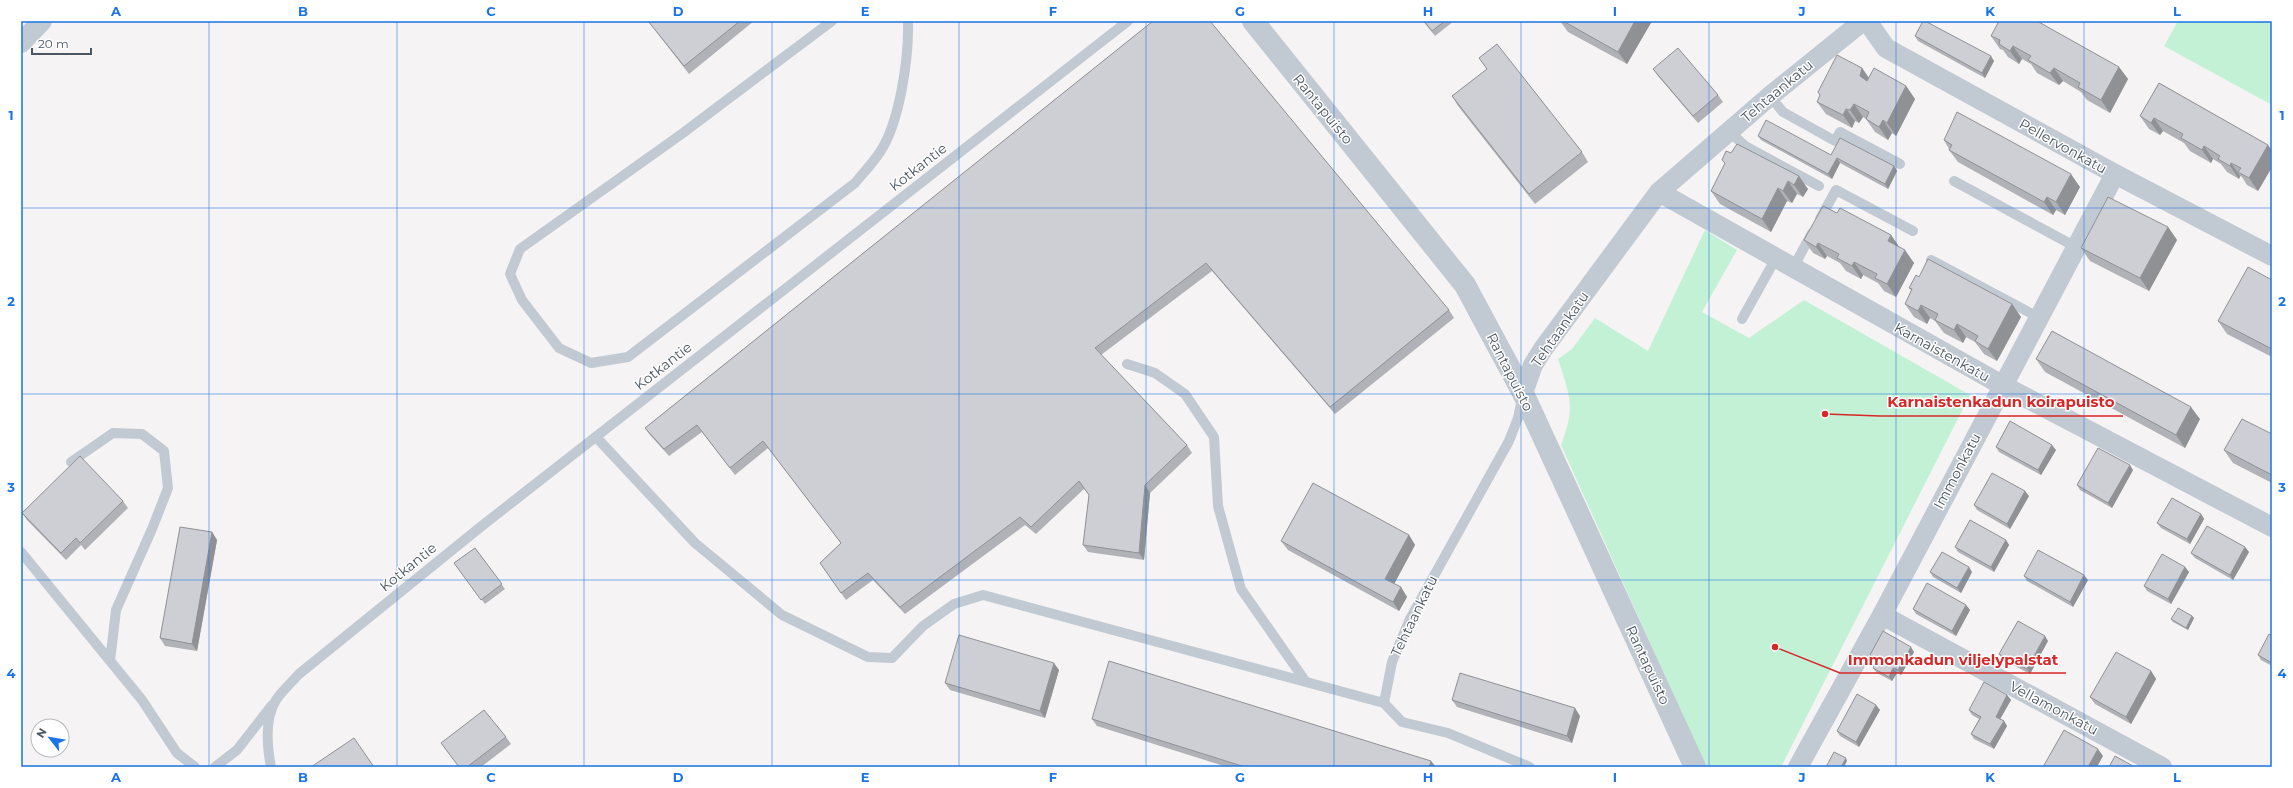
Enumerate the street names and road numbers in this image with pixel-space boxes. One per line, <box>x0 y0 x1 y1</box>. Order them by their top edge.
street label: Tehtaankatu <box>1737 56 1817 126</box>
street label: Rantapuisto <box>1289 70 1357 148</box>
street label: Pellervonkatu <box>2016 115 2110 177</box>
street label: Kotkantie <box>886 139 950 195</box>
street label: Tehtaankatu <box>1527 288 1593 370</box>
street label: Karnaistenkatu <box>1891 318 1993 386</box>
street label: Rantapuisto <box>1483 330 1537 414</box>
street label: Kotkantie <box>631 338 695 394</box>
street label: Immonkatu <box>1929 430 1985 512</box>
street label: Kotkantie <box>376 539 440 595</box>
street label: Tehtaankatu <box>1387 572 1441 660</box>
street label: Rantapuisto <box>1622 623 1674 708</box>
street label: Vellamonkatu <box>2007 677 2101 739</box>

